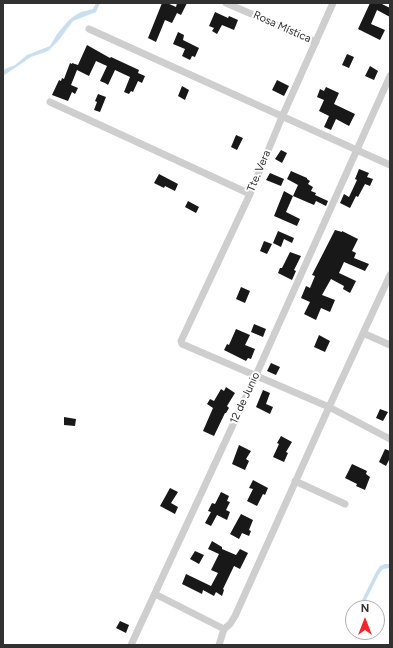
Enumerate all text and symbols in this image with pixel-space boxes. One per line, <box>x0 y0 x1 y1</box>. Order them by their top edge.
street label: Rosa Mística <box>251 8 313 46</box>
street label: Tte. Vera <box>244 148 274 194</box>
street label: 12 de Junio <box>227 370 263 426</box>
north arrow <box>345 600 385 640</box>
text: N <box>361 602 369 615</box>

